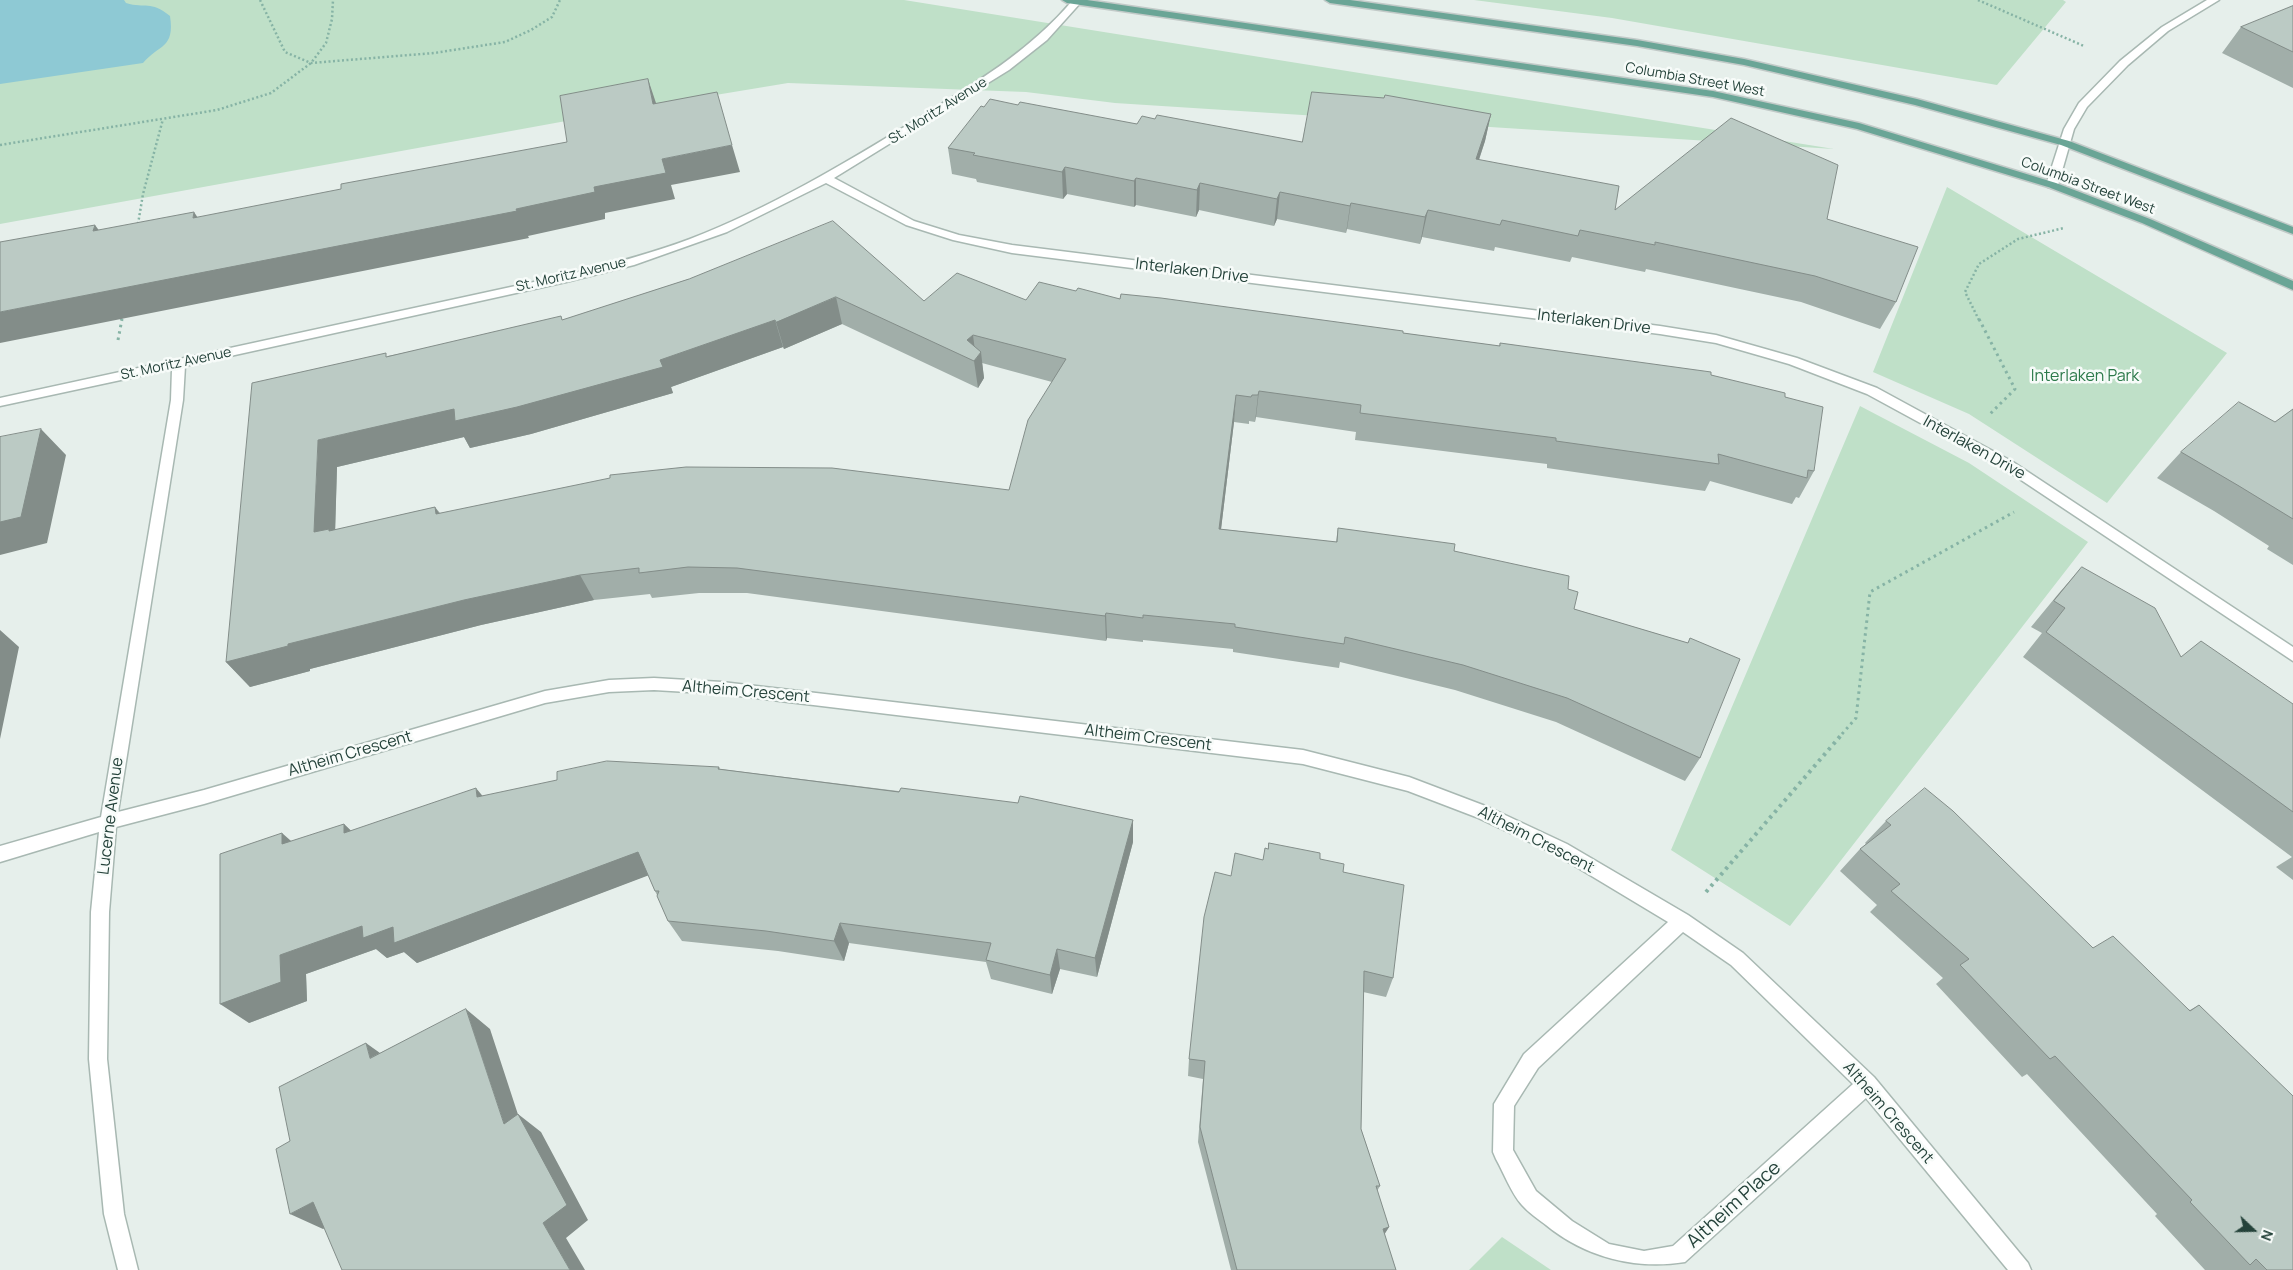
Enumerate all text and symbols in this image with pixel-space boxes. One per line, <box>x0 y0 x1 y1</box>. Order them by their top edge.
street label: Columbia Street West <box>1624 59 1766 101</box>
street label: St. Moritz Avenue <box>886 74 990 148</box>
street label: Columbia Street West <box>2019 154 2157 218</box>
street label: St. Moritz Avenue <box>514 254 628 296</box>
street label: Interlaken Drive <box>1134 255 1250 287</box>
street label: Interlaken Drive <box>1536 306 1652 338</box>
street label: St. Moritz Avenue <box>119 344 233 384</box>
park label: Interlaken Park <box>2031 367 2139 387</box>
street label: Interlaken Drive <box>1919 412 2029 484</box>
street label: Altheim Crescent <box>681 677 811 707</box>
street label: Altheim Crescent <box>1083 721 1213 755</box>
street label: Altheim Crescent <box>286 727 414 781</box>
street label: Lucerne Avenue <box>94 756 128 876</box>
street label: Altheim Crescent <box>1475 802 1597 878</box>
street label: Altheim Crescent <box>1839 1058 1937 1168</box>
street label: Altheim Place <box>1682 1157 1786 1253</box>
north arrow <box>2228 1205 2278 1255</box>
text: N <box>2257 1227 2278 1244</box>

